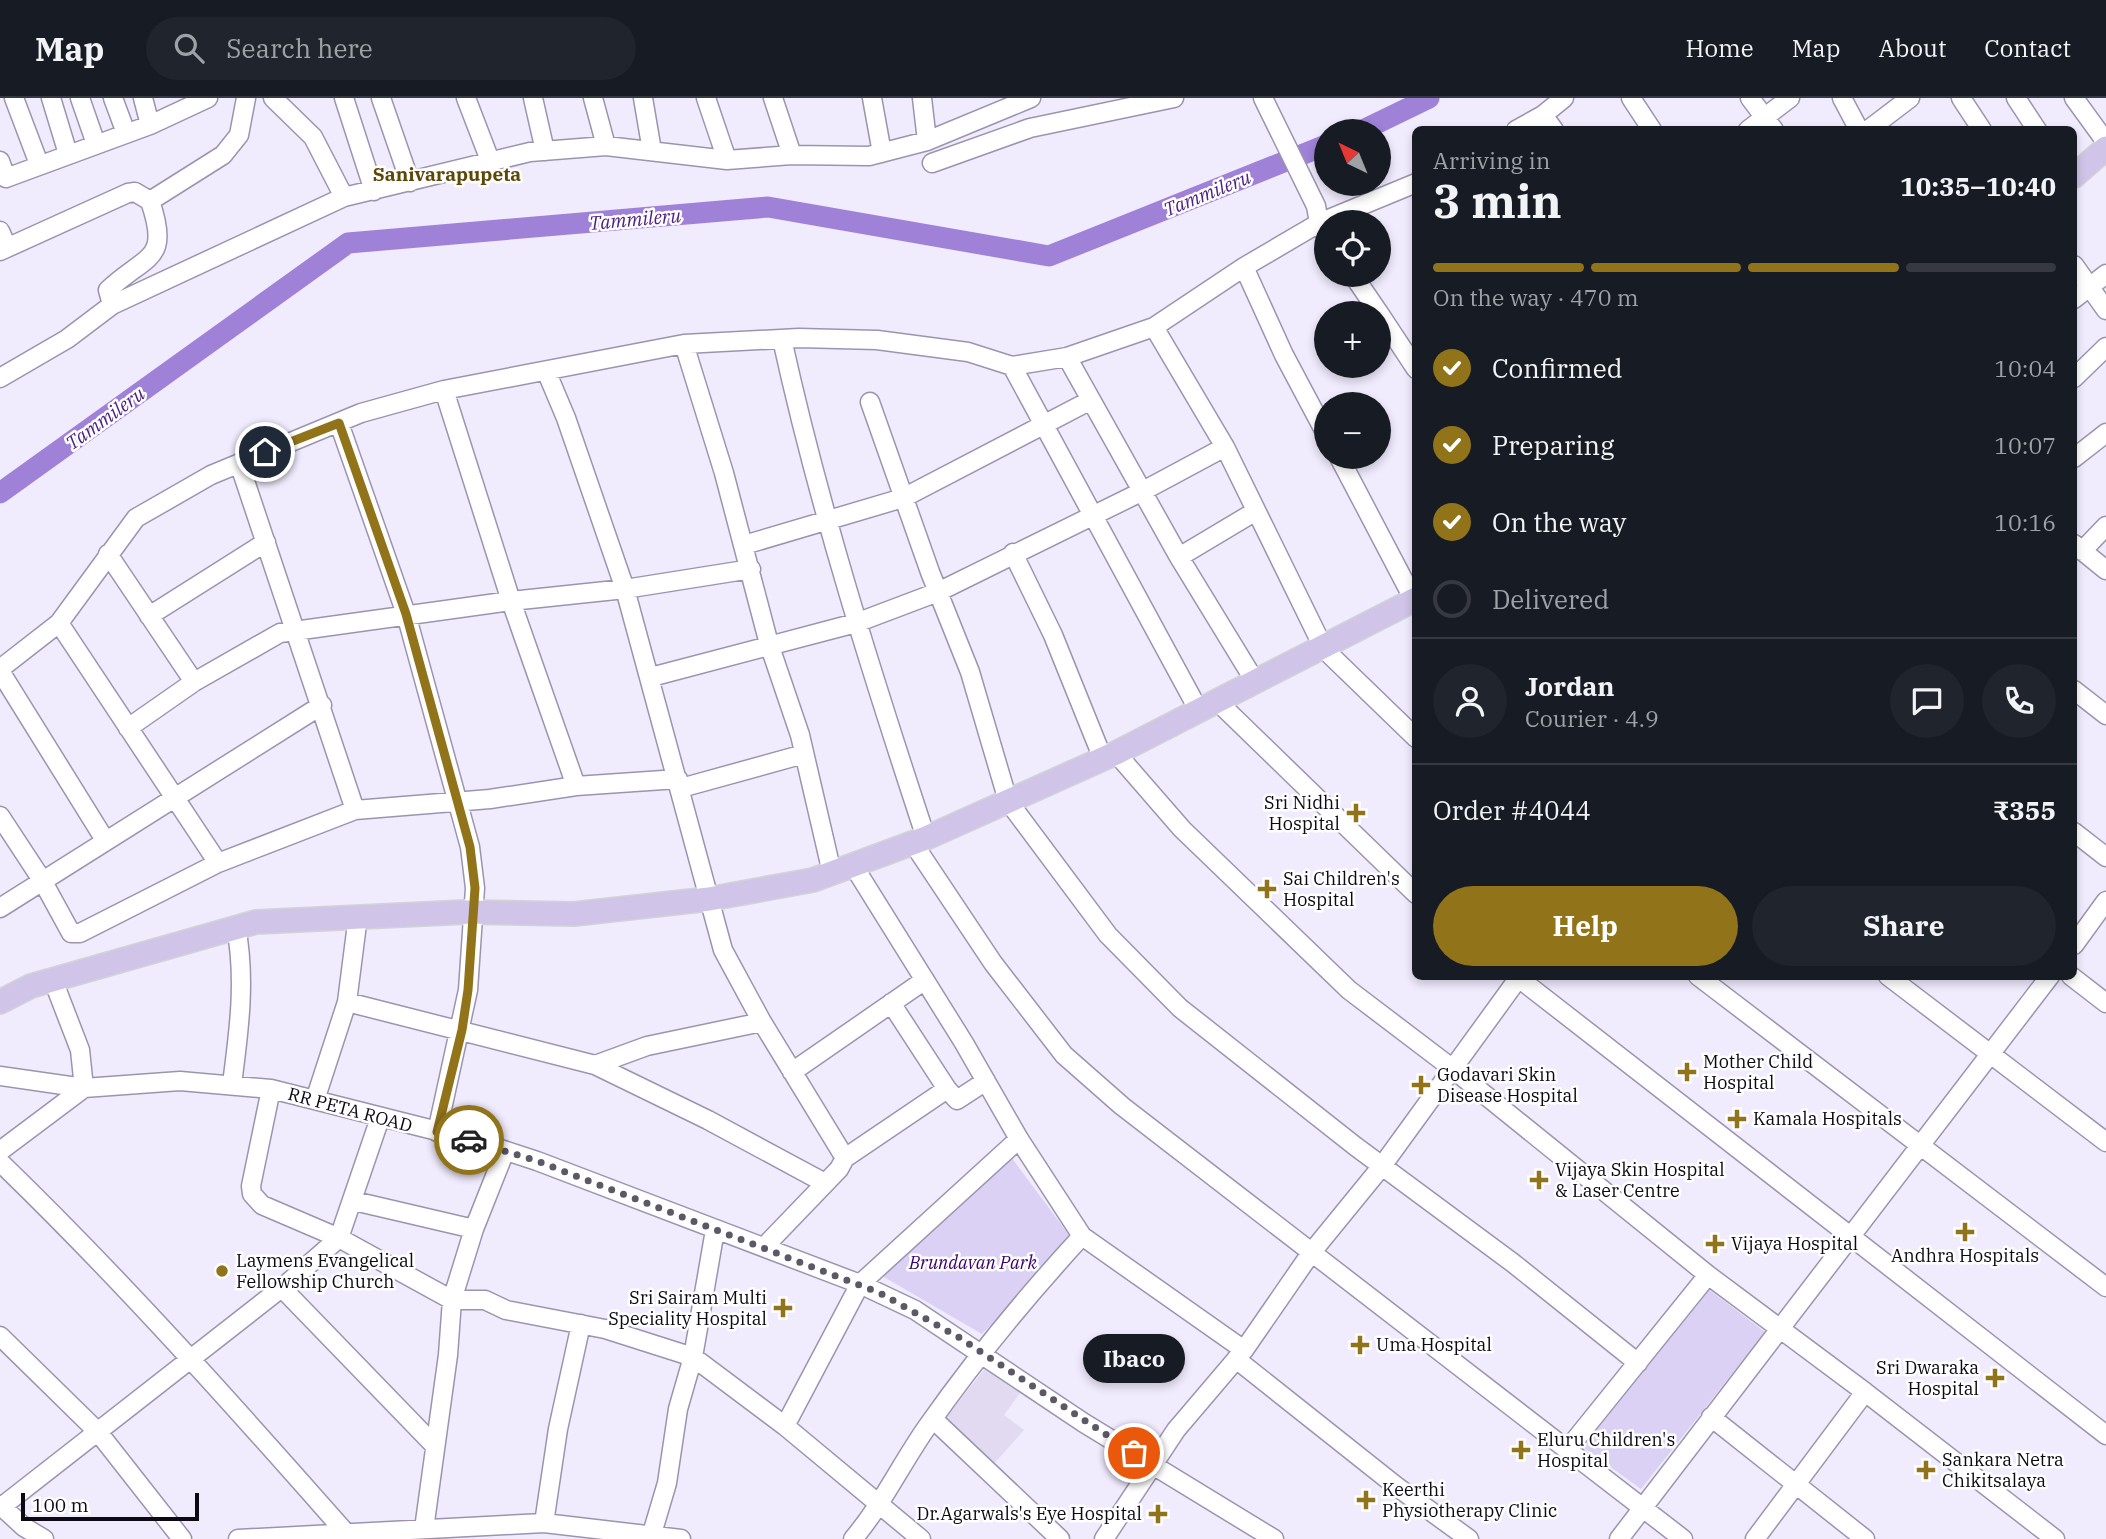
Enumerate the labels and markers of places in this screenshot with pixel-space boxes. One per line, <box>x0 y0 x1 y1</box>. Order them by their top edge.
pin <box>235 422 295 482</box>
place label: Sri Nidhi Hospital <box>1264 791 1340 835</box>
marker: Sri Nidhi Hospital <box>1346 803 1366 823</box>
place label: Sai Children's Hospital <box>1283 867 1400 911</box>
marker: Sai Children's Hospital <box>1257 879 1277 899</box>
place label: Mother Child Hospital <box>1703 1050 1813 1094</box>
marker: Mother Child Hospital <box>1677 1062 1697 1082</box>
place label: Godavari Skin Disease Hospital <box>1437 1063 1578 1107</box>
marker: Godavari Skin Disease Hospital <box>1411 1075 1431 1095</box>
place label: Kamala Hospitals <box>1753 1107 1902 1130</box>
marker: Kamala Hospitals <box>1727 1109 1747 1129</box>
place label: Vijaya Skin Hospital & Laser Centre <box>1555 1158 1725 1202</box>
marker: Vijaya Skin Hospital & Laser Centre <box>1529 1170 1549 1190</box>
marker: Andhra Hospitals <box>1955 1222 1975 1242</box>
place label: Vijaya Hospital <box>1731 1232 1858 1255</box>
marker: Vijaya Hospital <box>1705 1234 1725 1254</box>
place label: Andhra Hospitals <box>1891 1244 2039 1267</box>
place label: Laymens Evangelical Fellowship Church <box>236 1249 414 1293</box>
marker: Laymens Evangelical Fellowship Church <box>214 1263 230 1279</box>
place label: Sri Sairam Multi Speciality Hospital <box>608 1286 767 1330</box>
marker: Sri Sairam Multi Speciality Hospital <box>773 1298 793 1318</box>
place label: Uma Hospital <box>1376 1333 1492 1356</box>
callout: Ibaco <box>1083 1334 1185 1383</box>
marker: Uma Hospital <box>1350 1335 1370 1355</box>
place label: Sri Dwaraka Hospital <box>1876 1356 1979 1400</box>
marker: Sri Dwaraka Hospital <box>1985 1368 2005 1388</box>
pin <box>1104 1423 1164 1483</box>
place label: Eluru Children's Hospital <box>1537 1428 1675 1472</box>
marker: Eluru Children's Hospital <box>1511 1440 1531 1460</box>
place label: Sankara Netra Chikitsalaya <box>1942 1448 2064 1492</box>
marker: Sankara Netra Chikitsalaya <box>1916 1460 1936 1480</box>
place label: Keerthi Physiotherapy Clinic <box>1382 1478 1557 1522</box>
marker: Keerthi Physiotherapy Clinic <box>1356 1490 1376 1510</box>
place label: Dr.Agarwals's Eye Hospital <box>916 1502 1142 1525</box>
marker: Dr.Agarwals's Eye Hospital <box>1148 1504 1168 1524</box>

